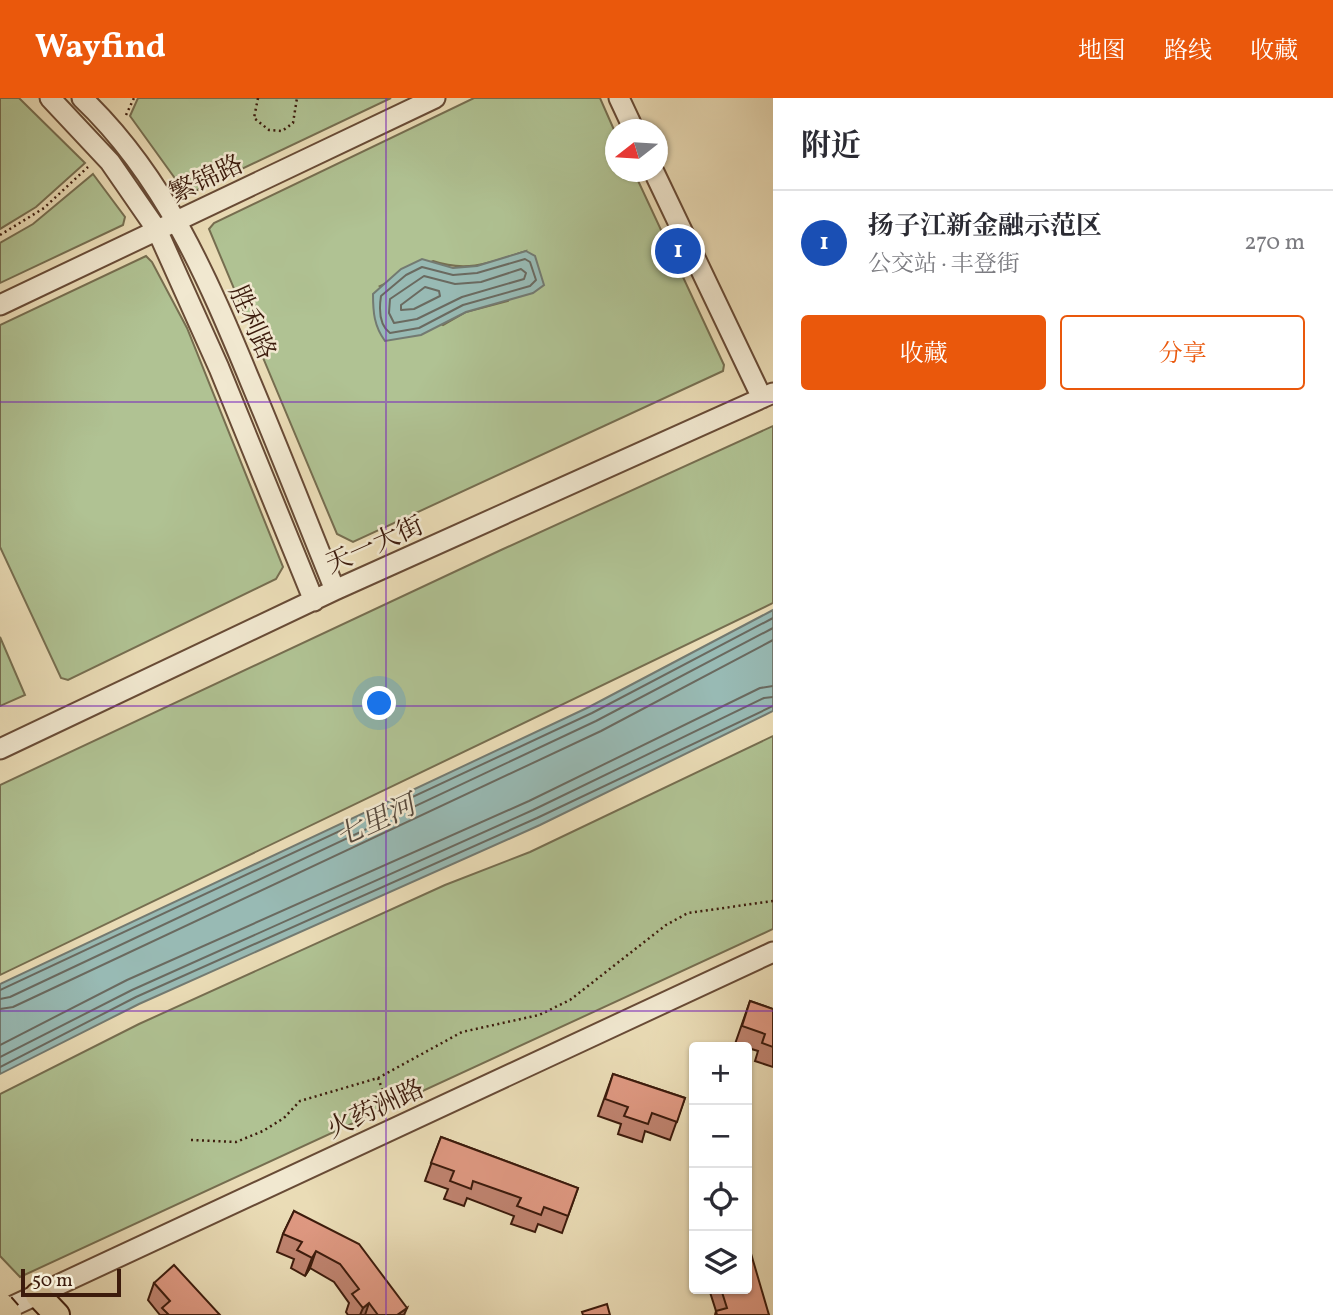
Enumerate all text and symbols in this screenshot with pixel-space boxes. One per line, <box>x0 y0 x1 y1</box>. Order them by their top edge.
text: Wayfind <box>35 26 166 72</box>
text: 地图 <box>1078 35 1126 69</box>
text: 路线 <box>1164 35 1212 69</box>
text: 收藏 <box>1250 35 1298 69</box>
north arrow <box>605 119 668 182</box>
text: 附近 <box>801 126 861 168</box>
street label: 繁锦路 <box>164 147 250 213</box>
text: 扬子江新金融示范区 <box>868 209 1102 245</box>
pin: 1 <box>655 225 701 277</box>
text: 1 <box>819 227 829 259</box>
text: 270 m <box>1244 227 1305 259</box>
text: 公交站 · 丰登街 <box>868 249 1020 281</box>
street label: 胜利路 <box>219 280 283 366</box>
button: 收藏 <box>801 315 1046 390</box>
button: 分享 <box>1060 315 1305 390</box>
street label: 天一大街 <box>320 508 430 583</box>
your location <box>362 686 396 720</box>
water label: 七里河 <box>330 785 427 858</box>
map controls <box>689 1042 752 1294</box>
button: + <box>689 1042 752 1105</box>
street label: 火药洲路 <box>321 1072 431 1148</box>
button: − <box>689 1105 752 1168</box>
button: locate <box>689 1168 752 1231</box>
button: layers <box>689 1231 752 1294</box>
scale bar <box>21 1266 121 1298</box>
text: 50 m <box>32 1268 73 1294</box>

